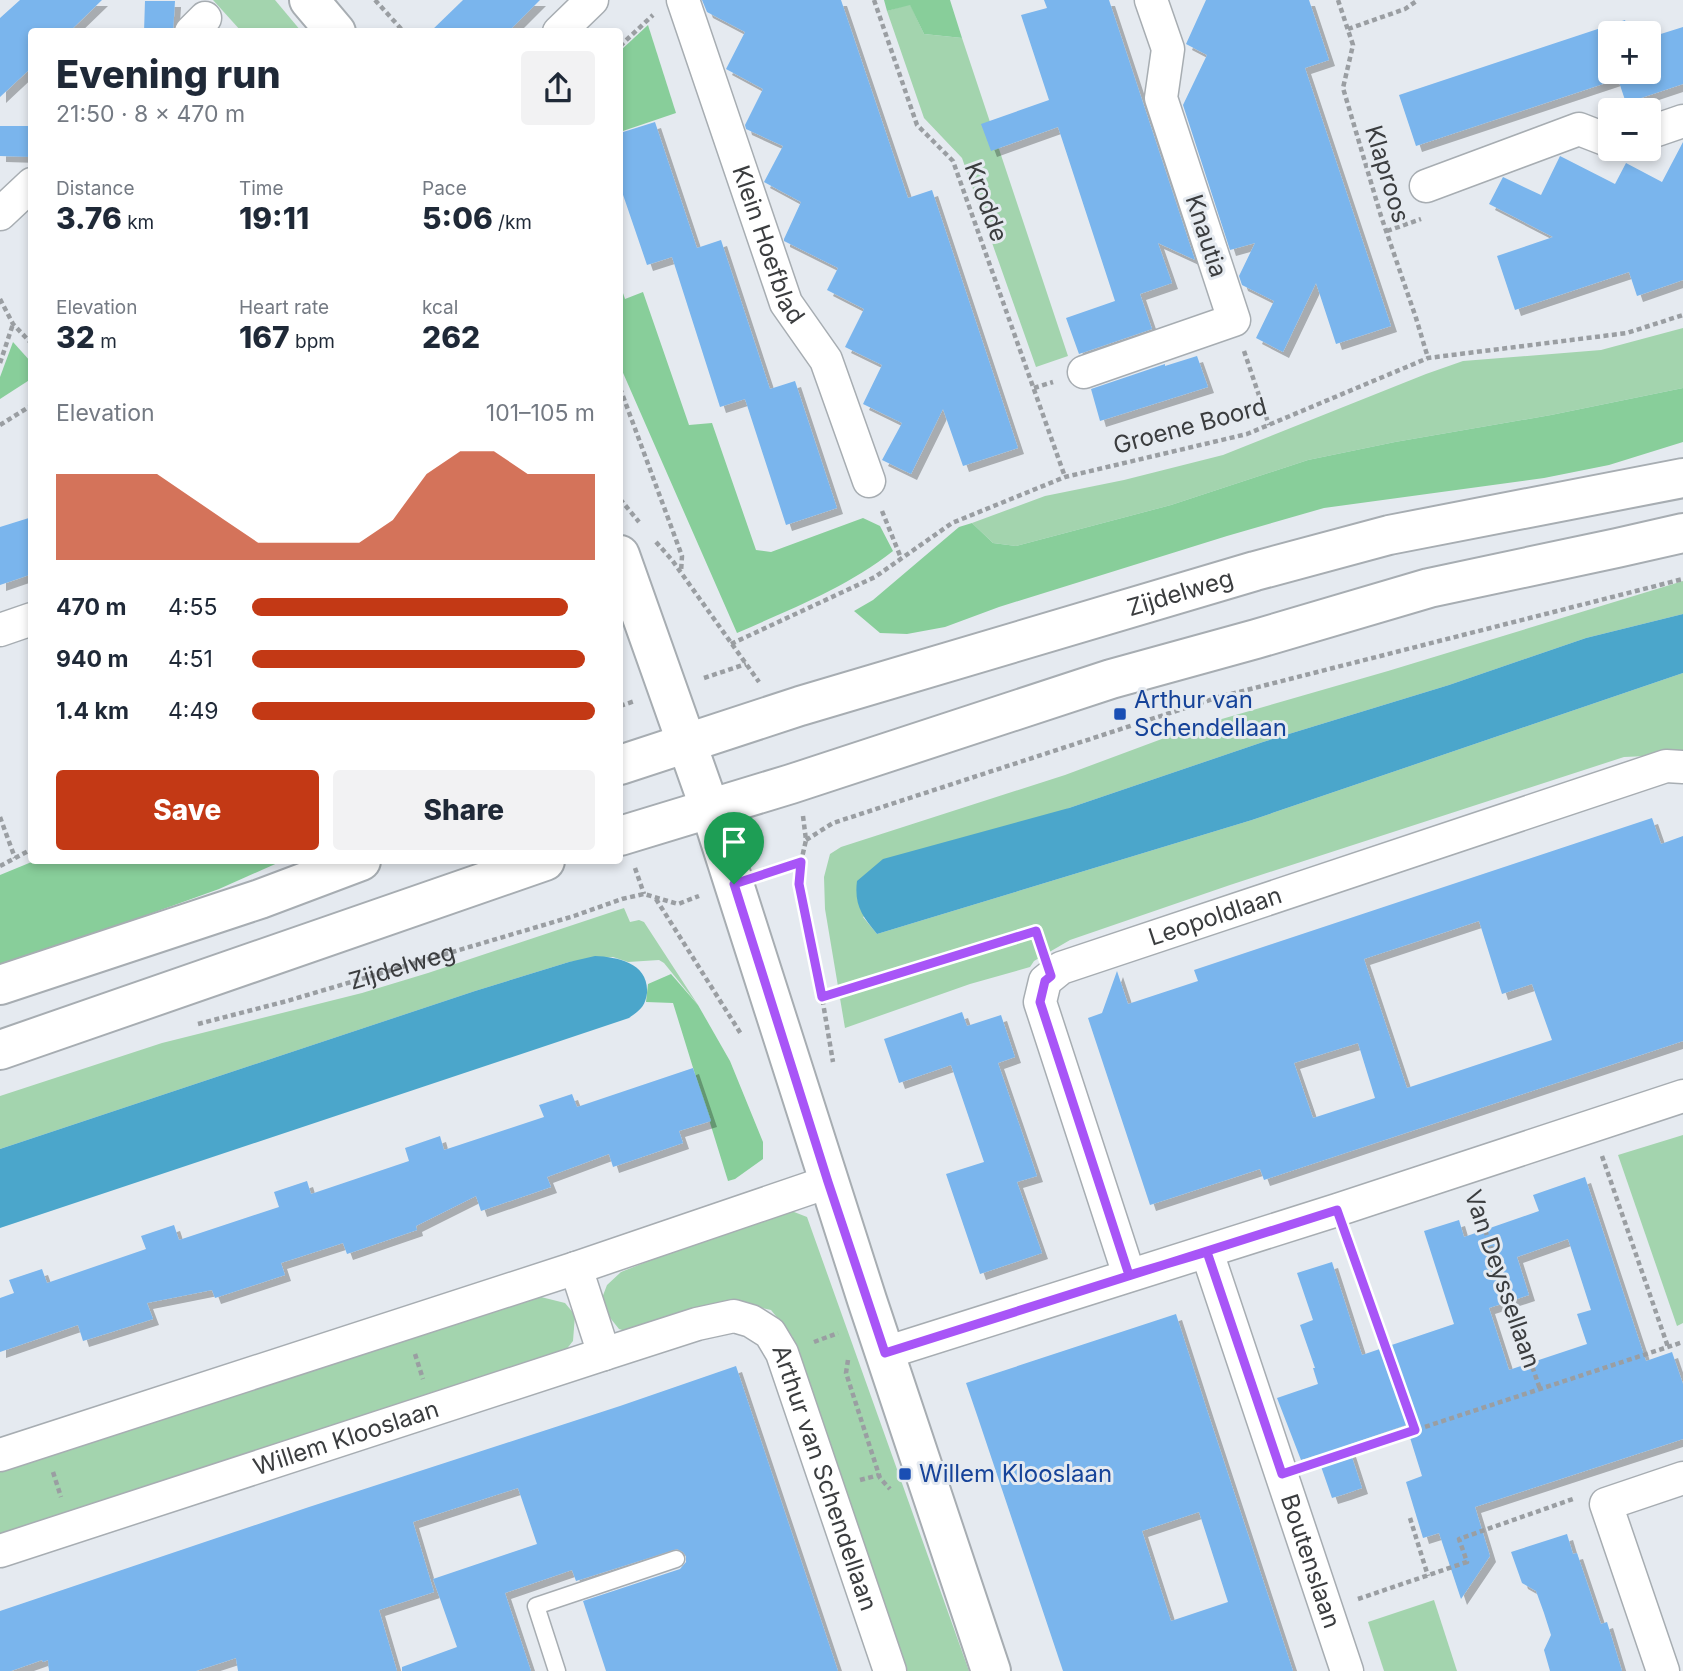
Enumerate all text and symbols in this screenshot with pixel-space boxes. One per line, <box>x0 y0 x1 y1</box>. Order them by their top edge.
map controls <box>1598 21 1661 161</box>
button: + <box>1598 21 1661 84</box>
text: Evening run <box>56 51 281 97</box>
button: share <box>521 51 595 125</box>
button: − <box>1598 98 1661 161</box>
text: 21:50 · 8 × 470 m <box>56 100 245 128</box>
street label: Klaproos <box>1359 122 1416 226</box>
street label: Krodde <box>959 158 1014 246</box>
street label: Klein Hoefblad <box>726 162 811 329</box>
text: Distance <box>56 177 134 200</box>
text: Time <box>239 177 284 200</box>
text: Pace <box>422 177 467 200</box>
street label: Knautia <box>1180 191 1233 281</box>
text: 3.76 <box>56 200 122 236</box>
text: 19:11 <box>239 200 309 236</box>
text: 5:06 <box>422 200 493 236</box>
text: km <box>122 211 154 234</box>
text: /km <box>493 211 532 234</box>
text: Elevation <box>56 296 137 319</box>
text: Heart rate <box>239 296 329 319</box>
text: kcal <box>422 296 458 319</box>
text: 32 <box>56 319 95 355</box>
text: 167 <box>239 319 290 355</box>
text: 262 <box>422 319 480 355</box>
text: m <box>95 330 117 353</box>
text: bpm <box>290 330 335 353</box>
street label: Groene Boord <box>1110 391 1270 460</box>
text: Elevation <box>56 399 155 427</box>
text: 101–105 m <box>486 399 595 427</box>
street label: Zijdelweg <box>1124 563 1237 622</box>
text: 470 m <box>56 593 127 621</box>
text: 4:55 <box>168 593 217 621</box>
text: 940 m <box>56 645 128 673</box>
text: 4:51 <box>168 645 213 673</box>
place label: Arthur van Schendellaan <box>1134 685 1287 742</box>
text: 1.4 km <box>56 697 129 725</box>
text: 4:49 <box>168 697 219 725</box>
marker: Arthur van Schendellaan <box>1112 706 1128 722</box>
button: Save <box>56 770 319 850</box>
button: Share <box>333 770 595 850</box>
pin <box>704 812 764 884</box>
icon: arrive <box>715 823 753 861</box>
street label: Leopoldlaan <box>1145 880 1285 952</box>
street label: Zijdelweg <box>346 937 458 996</box>
street label: Van Deyssellaan <box>1458 1186 1546 1372</box>
street label: Arthur van Schendellaan <box>766 1341 883 1614</box>
street label: Willem Klooslaan <box>250 1394 442 1481</box>
place label: Willem Klooslaan <box>919 1459 1112 1488</box>
marker: Willem Klooslaan <box>897 1466 913 1482</box>
street label: Boutenslaan <box>1275 1490 1347 1632</box>

